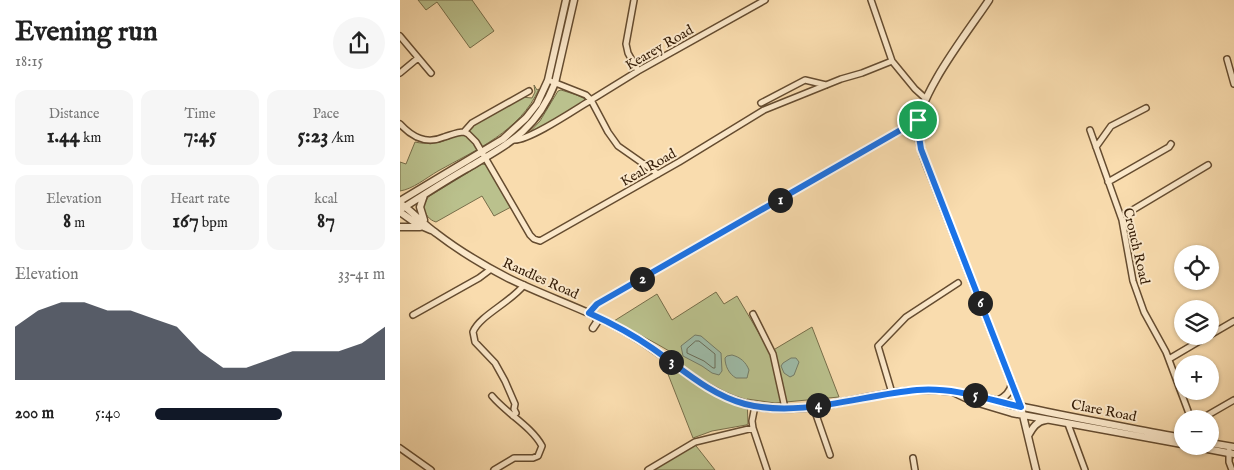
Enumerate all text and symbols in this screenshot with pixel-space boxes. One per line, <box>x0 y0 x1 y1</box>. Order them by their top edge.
text: Evening run <box>15 15 158 50</box>
button: share <box>333 17 385 69</box>
street label: Kearey Road <box>622 21 697 75</box>
text: 18:15 <box>15 52 43 72</box>
pin <box>897 99 939 141</box>
text: Distance <box>49 105 99 123</box>
text: Time <box>184 105 216 123</box>
text: Pace <box>313 105 339 123</box>
icon: arrive <box>904 106 932 134</box>
text: 1.44 <box>47 123 80 150</box>
text: 7:45 <box>183 123 217 150</box>
text: 5:23 <box>298 123 328 150</box>
text: km <box>80 129 101 147</box>
text: /km <box>328 129 354 147</box>
street label: Keal Road <box>618 145 680 191</box>
pin: 1 <box>768 188 792 212</box>
text: Elevation <box>46 190 102 208</box>
text: Heart rate <box>170 190 230 208</box>
text: kcal <box>314 190 338 208</box>
text: 1 <box>778 191 783 209</box>
street label: Crouch Road <box>1118 206 1154 287</box>
text: 8 <box>63 208 71 235</box>
text: 167 <box>172 208 199 235</box>
text: 87 <box>317 208 335 235</box>
text: m <box>71 214 85 232</box>
text: bpm <box>199 214 228 232</box>
map controls <box>1174 245 1219 455</box>
button: locate <box>1174 245 1219 290</box>
street label: Randles Road <box>500 254 582 304</box>
text: Elevation <box>15 265 78 285</box>
text: 33–41 m <box>338 265 385 285</box>
pin: 2 <box>630 266 654 292</box>
text: 2 <box>639 270 646 288</box>
pin: 6 <box>968 290 992 316</box>
text: 6 <box>978 294 983 312</box>
button: layers <box>1174 300 1219 345</box>
pin: 3 <box>658 350 684 374</box>
text: 3 <box>669 353 674 371</box>
button: + <box>1174 355 1219 400</box>
pin: 5 <box>962 382 988 408</box>
text: 5 <box>973 386 978 404</box>
pin: 4 <box>806 392 830 418</box>
text: 4 <box>815 396 822 414</box>
street label: Clare Road <box>1070 396 1139 426</box>
text: 200 m <box>15 404 54 424</box>
text: 5:40 <box>95 404 121 424</box>
button: − <box>1174 410 1219 455</box>

